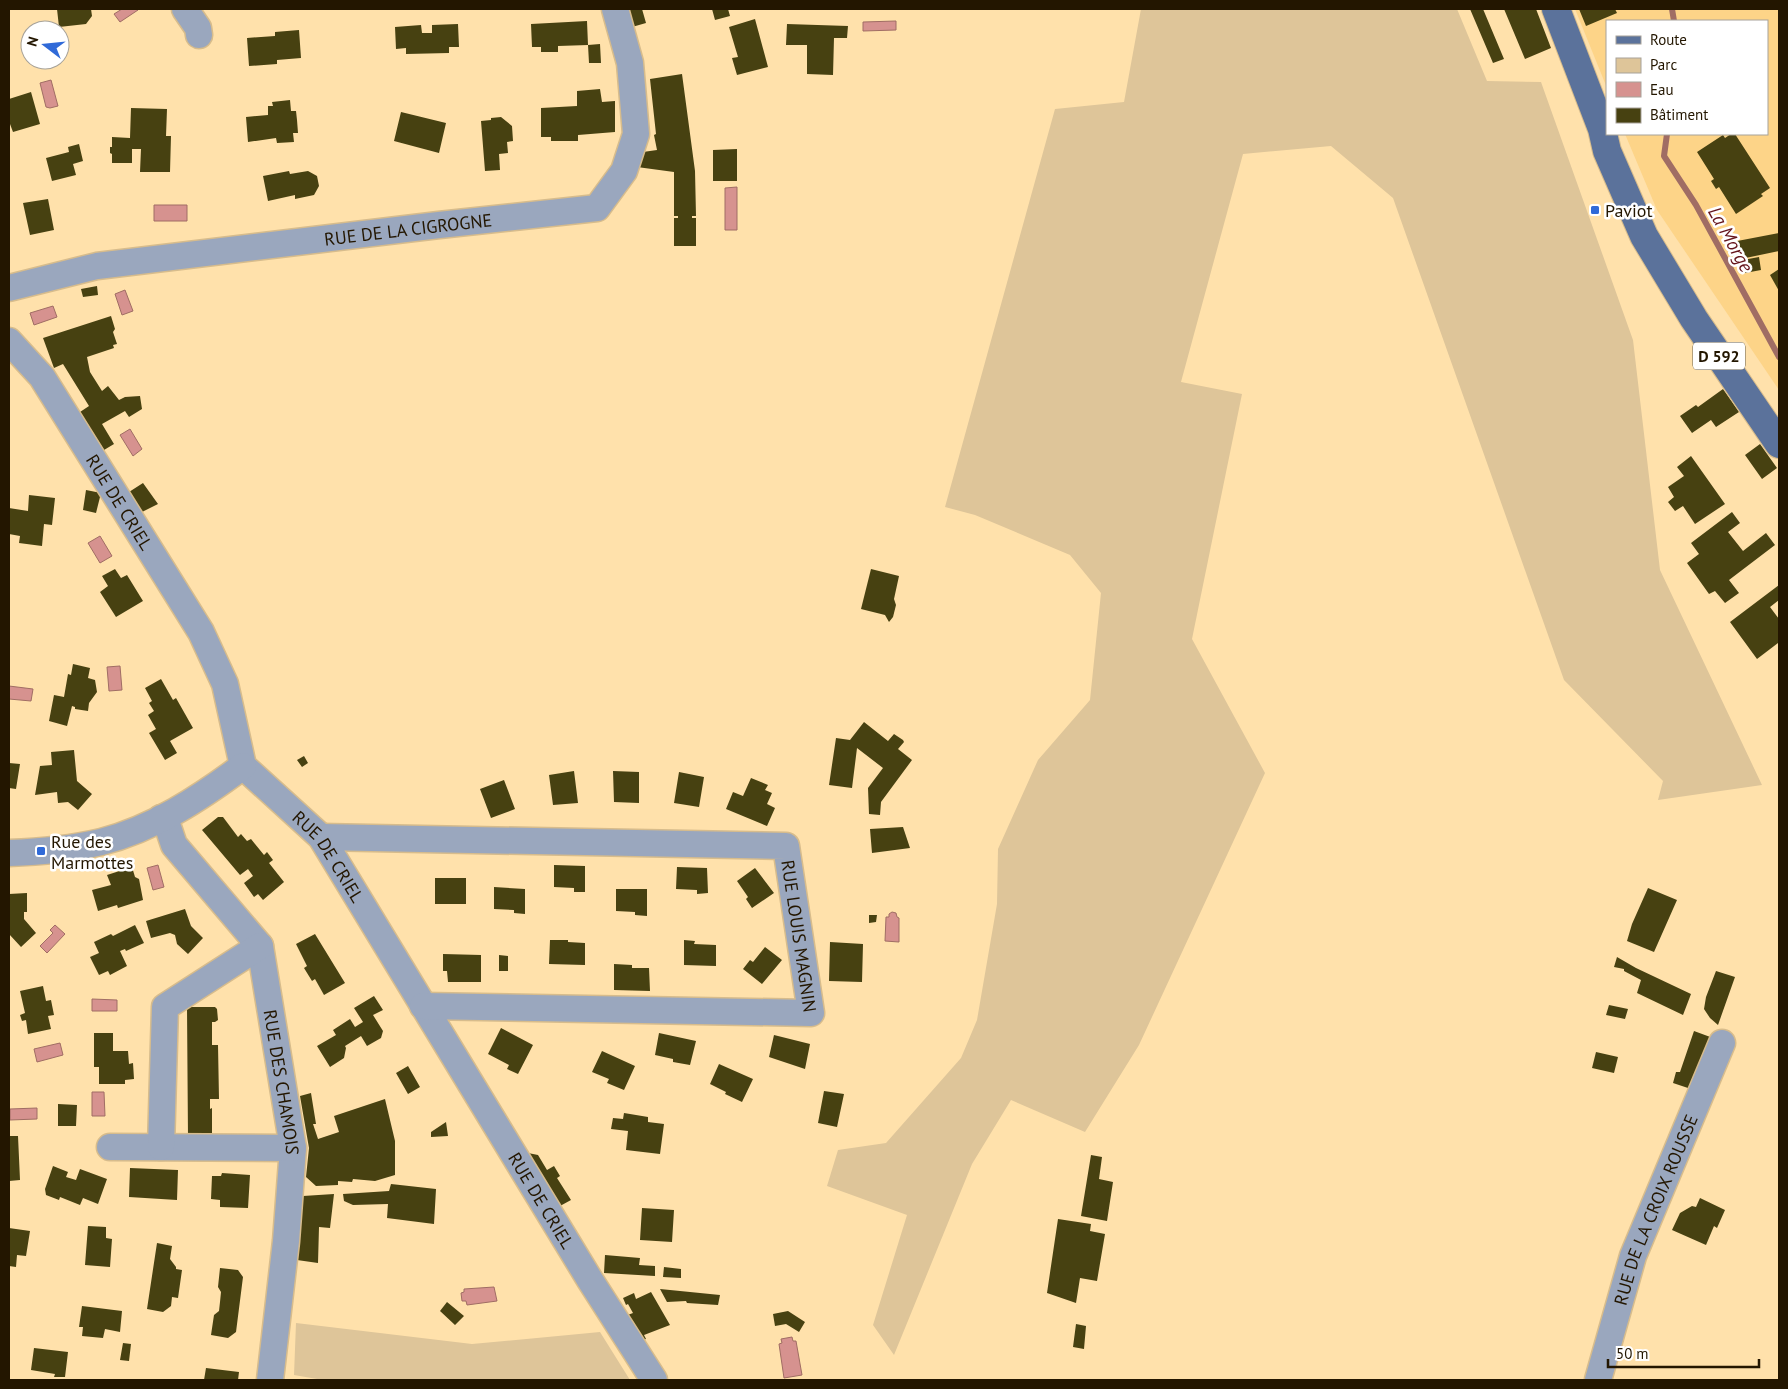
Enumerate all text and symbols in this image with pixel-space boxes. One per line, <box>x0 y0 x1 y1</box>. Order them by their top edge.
north arrow <box>20 20 70 70</box>
legend <box>1606 20 1768 135</box>
text: Route <box>1650 30 1687 49</box>
text: N <box>23 35 42 48</box>
text: Parc <box>1650 55 1677 74</box>
text: Eau <box>1650 80 1674 99</box>
text: Bâtiment <box>1650 105 1708 124</box>
place label: Paviot <box>1605 199 1653 222</box>
water label: La Morge <box>1703 202 1759 276</box>
marker: Paviot <box>1589 204 1601 216</box>
street label: RUE DE LA CIGROGNE <box>323 208 493 250</box>
road number: D 592 <box>1693 342 1745 370</box>
street label: RUE DE CRIEL <box>81 450 158 554</box>
street label: RUE DE CRIEL <box>288 805 369 906</box>
place label: Rue des Marmottes <box>51 830 133 874</box>
marker: Rue des Marmottes <box>35 845 47 857</box>
street label: RUE LOUIS MAGNIN <box>777 858 822 1014</box>
street label: RUE DES CHAMOIS <box>259 1008 305 1156</box>
street label: RUE DE LA CROIX ROUSSE <box>1608 1111 1702 1308</box>
street label: RUE DE CRIEL <box>504 1148 580 1253</box>
scale bar <box>1608 1336 1759 1368</box>
text: 50 m <box>1616 1344 1649 1363</box>

